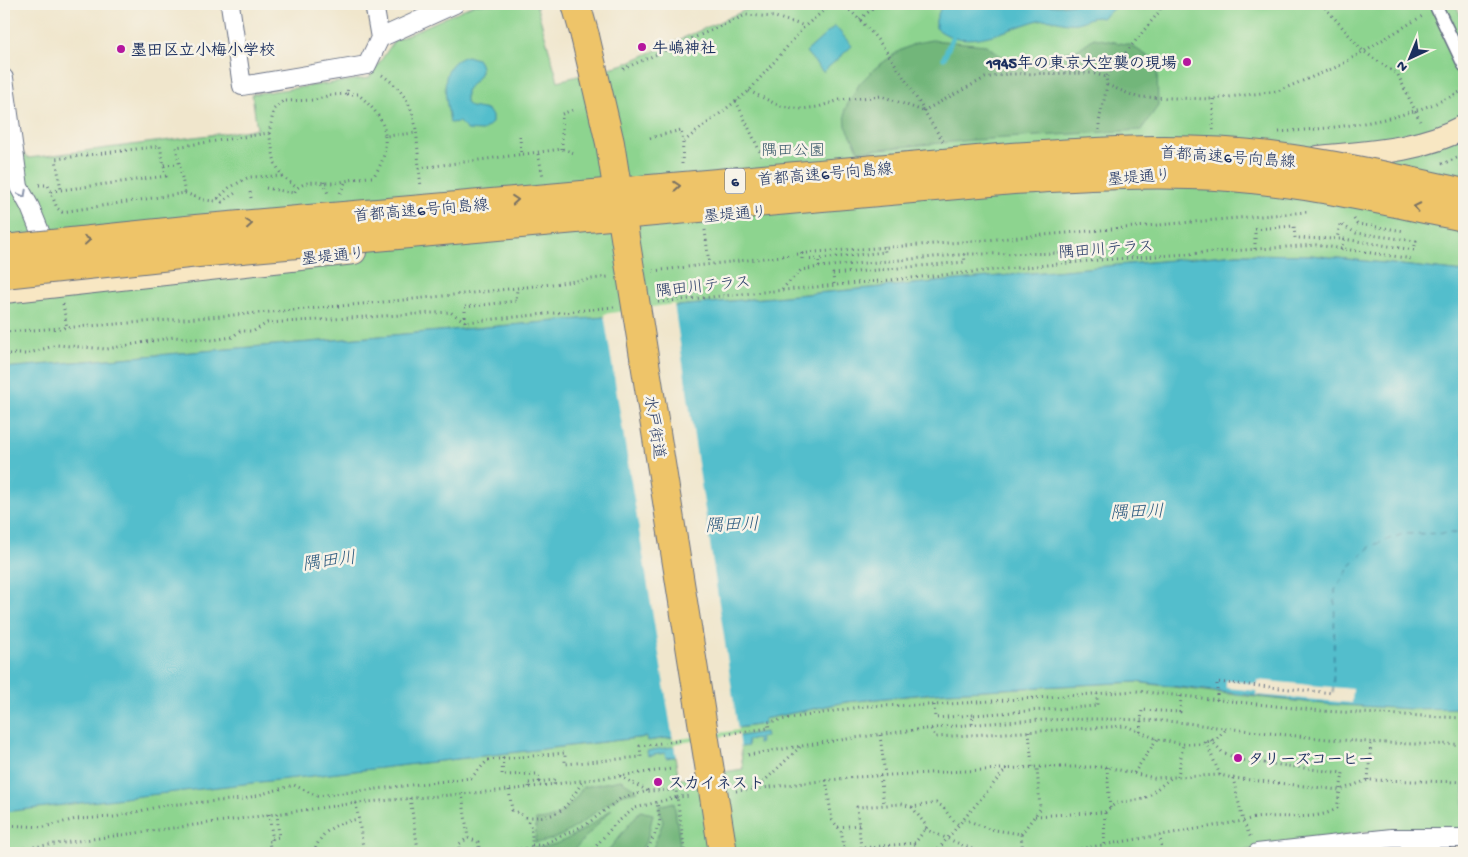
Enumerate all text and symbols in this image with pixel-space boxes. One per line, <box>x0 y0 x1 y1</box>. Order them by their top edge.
north arrow <box>1386 32 1436 82</box>
place label: 牛嶋神社 <box>652 39 716 60</box>
marker: 牛嶋神社 <box>636 41 648 53</box>
place label: 墨田区立小梅小学校 <box>131 42 275 62</box>
marker: 墨田区立小梅小学校 <box>115 43 127 55</box>
place label: 1945年の東京大空襲の現場 <box>986 54 1177 75</box>
marker: 1945年の東京大空襲の現場 <box>1181 56 1193 68</box>
text: N <box>1394 56 1412 75</box>
park label: 隅田公園 <box>761 143 825 162</box>
street label: 首都高速6号向島線 <box>1159 143 1296 174</box>
street label: 首都高速6号向島線 <box>756 159 894 192</box>
street label: 墨堤通り <box>1107 166 1172 192</box>
road number: 6 <box>725 168 745 194</box>
one-way arrow <box>673 181 681 192</box>
one-way arrow <box>17 189 27 198</box>
street label: 首都高速6号向島線 <box>352 195 490 228</box>
one-way arrow <box>511 195 519 206</box>
street label: 墨堤通り <box>703 203 768 229</box>
one-way arrow <box>1412 203 1421 213</box>
one-way arrow <box>245 219 253 230</box>
one-way arrow <box>83 235 91 246</box>
street label: 隅田川テラス <box>1058 238 1154 264</box>
street label: 墨堤通り <box>300 245 366 271</box>
street label: 隅田川テラス <box>655 273 752 303</box>
street label: 水戸街道 <box>638 394 668 461</box>
water label: 隅田川 <box>1110 502 1164 525</box>
water label: 隅田川 <box>705 515 759 538</box>
water label: 隅田川 <box>301 548 358 577</box>
marker: タリーズコーヒー <box>1232 752 1244 764</box>
place label: タリーズコーヒー <box>1248 752 1374 771</box>
place label: スカイネスト <box>668 775 765 795</box>
marker: スカイネスト <box>652 776 664 788</box>

